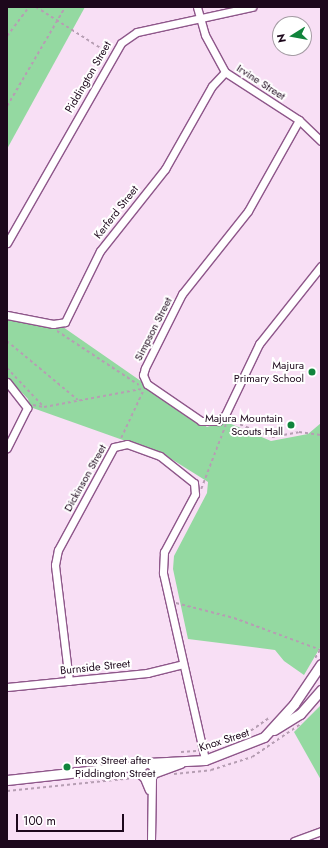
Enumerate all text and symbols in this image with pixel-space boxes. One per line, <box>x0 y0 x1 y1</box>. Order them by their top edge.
north arrow <box>272 16 312 56</box>
text: N <box>273 32 290 44</box>
street label: Piddington Street <box>62 39 114 115</box>
street label: Irvine Street <box>234 61 288 103</box>
street label: Kerferd Street <box>91 183 141 241</box>
street label: Simpson Street <box>131 295 175 363</box>
place label: Majura Primary School <box>234 359 304 385</box>
marker: Majura Primary School <box>307 367 317 377</box>
place label: Majura Mountain Scouts Hall <box>205 412 283 438</box>
marker: Majura Mountain Scouts Hall <box>286 420 296 430</box>
street label: Dickinson Street <box>61 442 109 514</box>
street label: Burnside Street <box>59 657 131 677</box>
street label: Knox Street <box>197 726 251 754</box>
place label: Knox Street after Piddington Street <box>75 754 155 780</box>
marker: Knox Street after Piddington Street <box>62 762 72 772</box>
scale bar <box>18 806 126 832</box>
text: 100 m <box>23 812 56 830</box>

